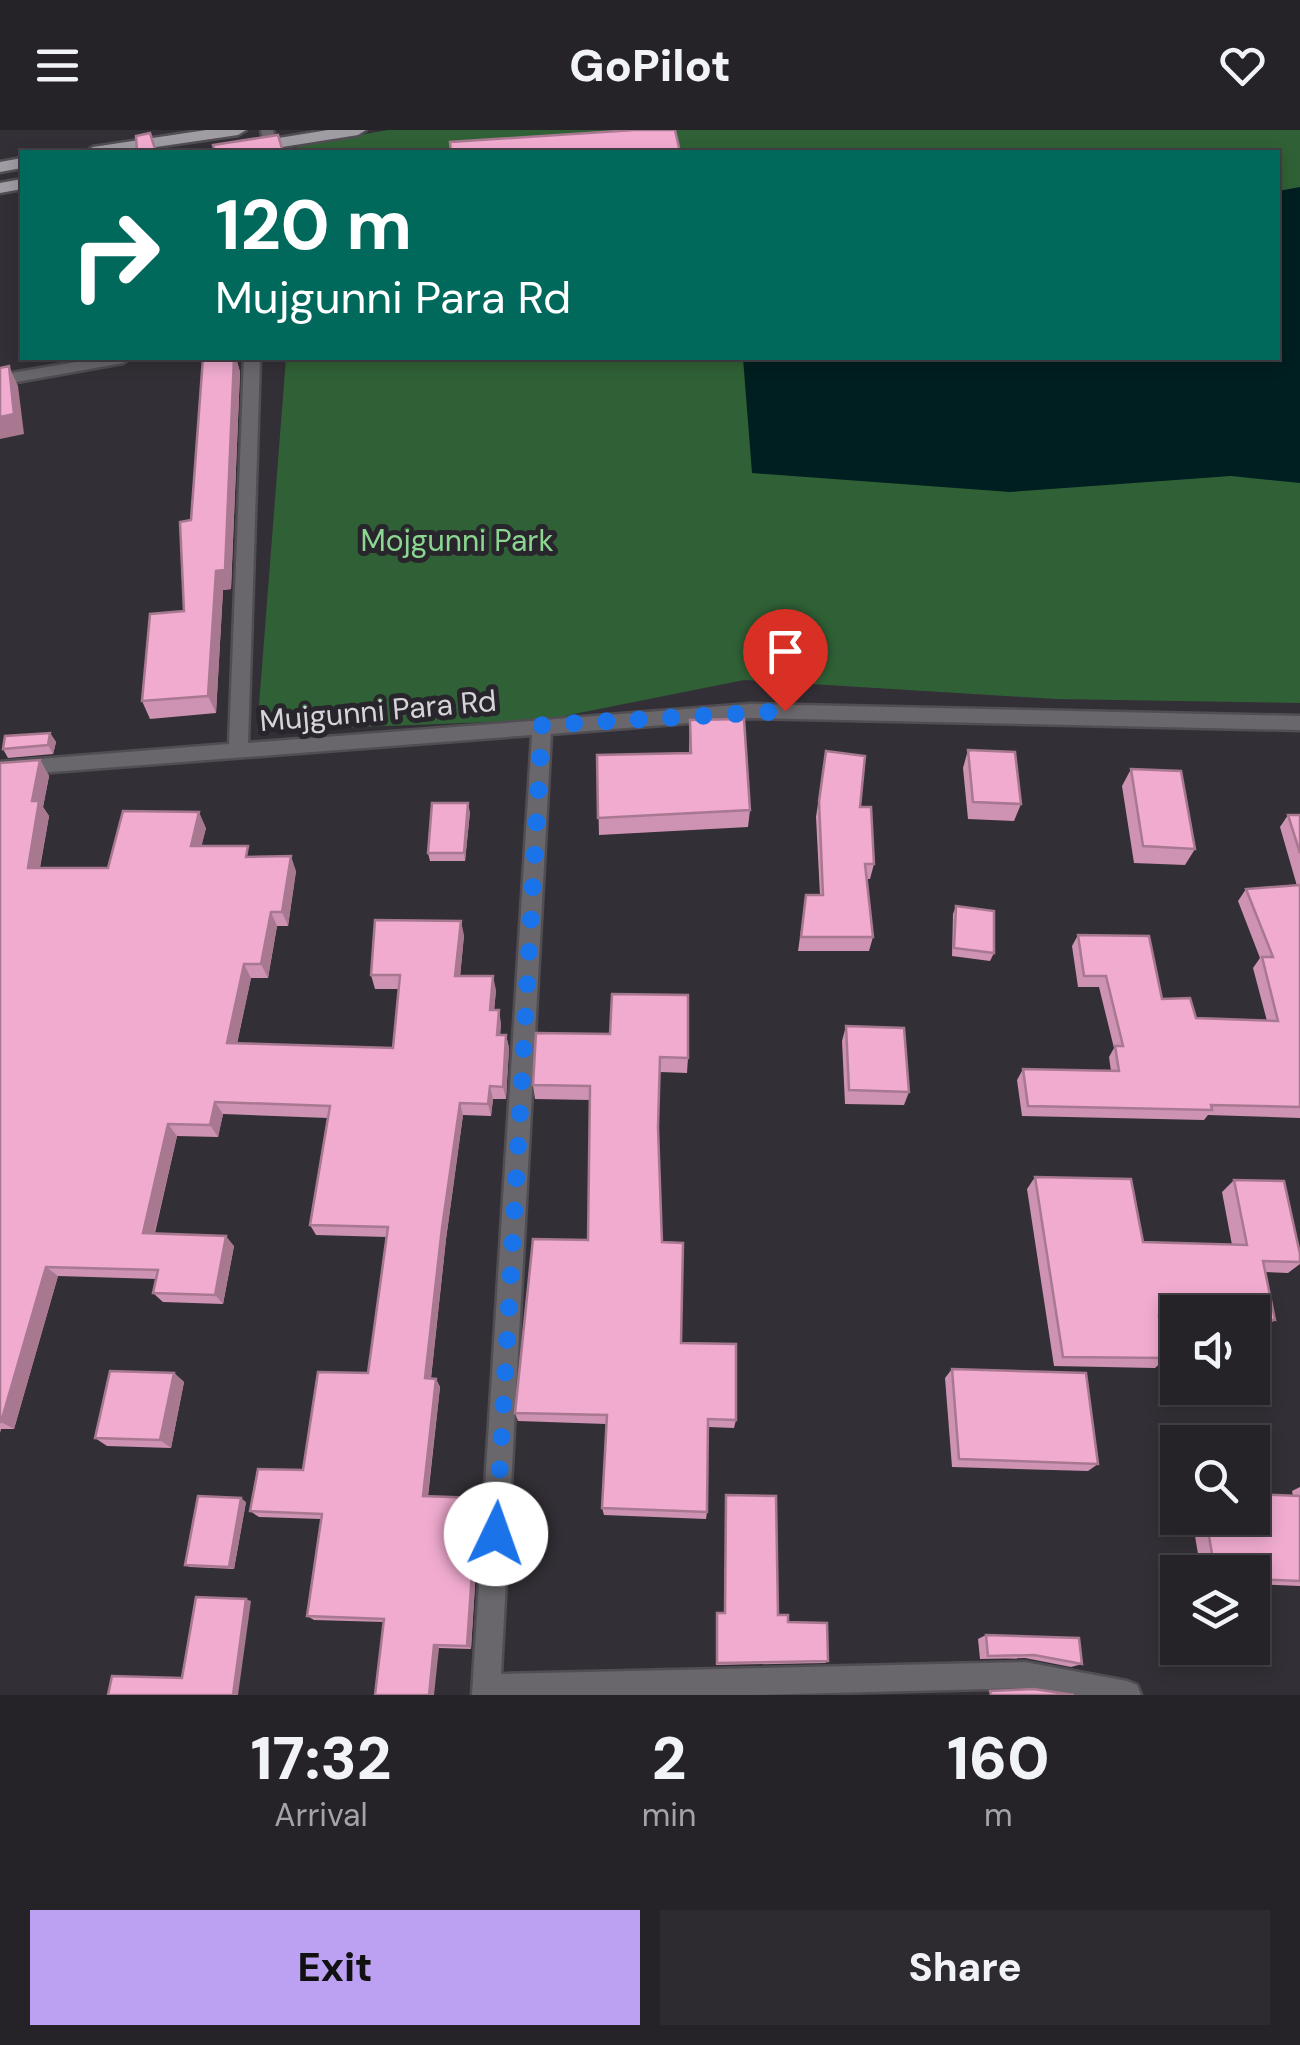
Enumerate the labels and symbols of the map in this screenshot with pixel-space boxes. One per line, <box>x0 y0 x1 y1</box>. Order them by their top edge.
park label: Mojgunni Park <box>360 521 554 560</box>
pin <box>743 609 828 712</box>
street label: Mujgunni Para Rd <box>258 681 498 740</box>
position arrow <box>444 1482 548 1586</box>

